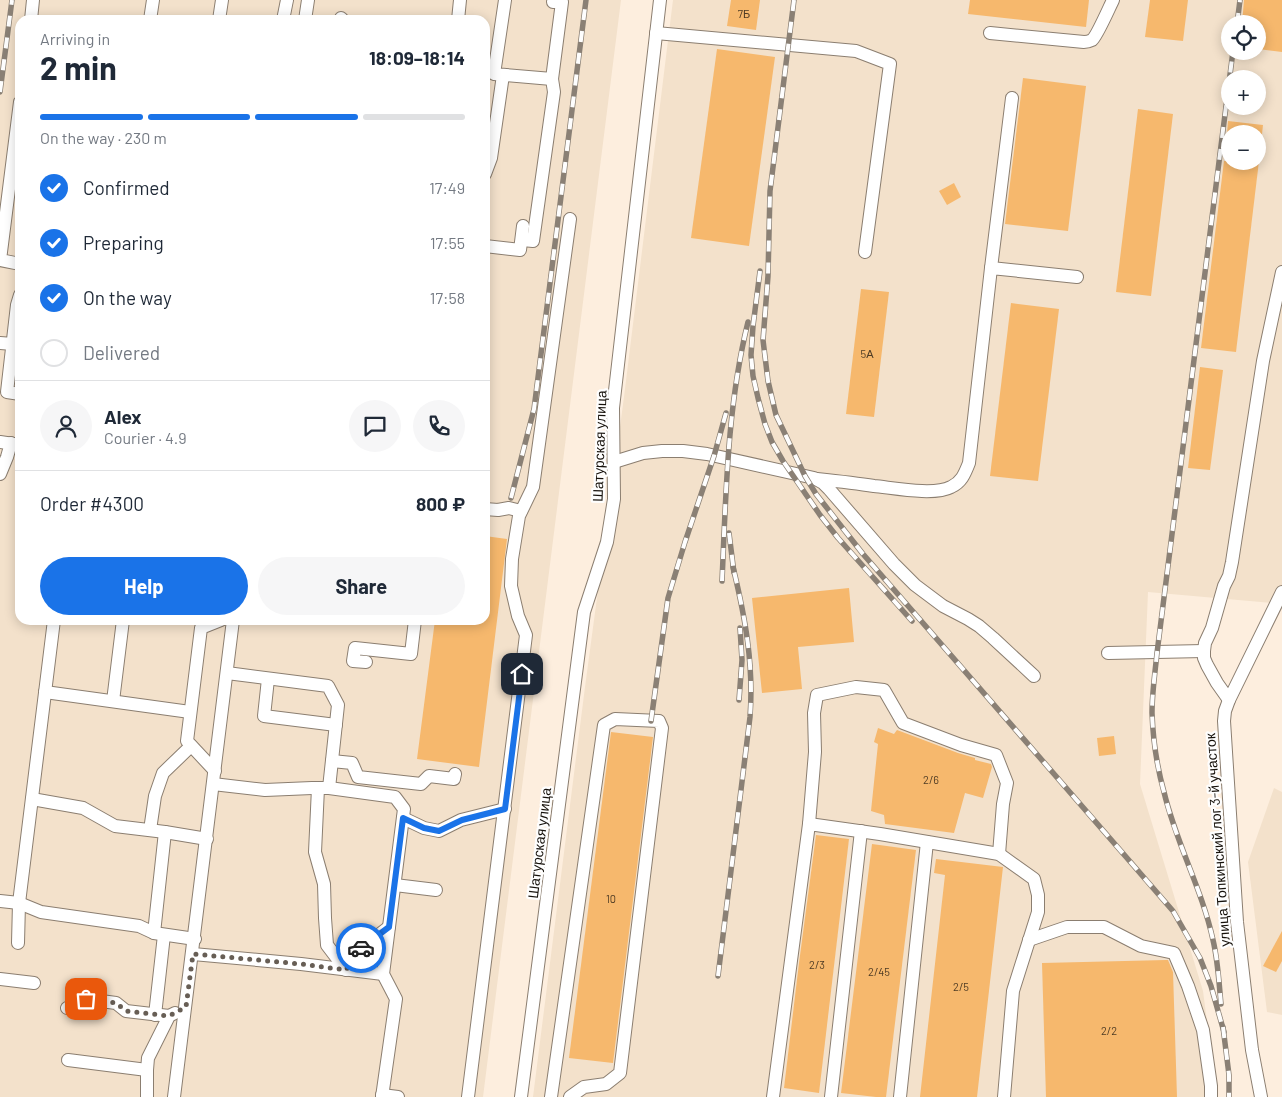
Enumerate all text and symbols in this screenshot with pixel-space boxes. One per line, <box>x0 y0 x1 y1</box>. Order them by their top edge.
house number: 7Б <box>738 7 750 20</box>
map controls <box>1221 15 1266 170</box>
button: locate <box>1221 15 1266 60</box>
text: Arriving in <box>40 29 110 48</box>
text: 18:09–18:14 <box>369 46 465 69</box>
text: 2 min <box>40 48 117 86</box>
button: + <box>1221 70 1266 115</box>
button: − <box>1221 125 1266 170</box>
text: On the way · 230 m <box>40 128 167 147</box>
icon: check <box>40 174 68 202</box>
text: Confirmed <box>83 176 170 199</box>
text: 17:49 <box>429 178 465 197</box>
icon: check <box>40 229 68 257</box>
text: Preparing <box>83 231 164 254</box>
text: 17:55 <box>430 233 465 252</box>
icon: check <box>40 284 68 312</box>
text: On the way <box>83 286 172 309</box>
text: 17:58 <box>430 288 465 307</box>
text: Delivered <box>83 341 160 364</box>
house number: 5А <box>861 347 874 360</box>
street label: Шатурская улица <box>589 390 609 502</box>
button: person <box>40 400 92 452</box>
button: chat <box>349 400 401 452</box>
button: phone <box>413 400 465 452</box>
text: Alex <box>104 405 142 428</box>
text: Courier · 4.9 <box>104 428 187 447</box>
text: Order #4300 <box>40 492 144 515</box>
text: 800 ₽ <box>416 492 465 515</box>
button: Help <box>40 557 248 615</box>
button: Share <box>258 557 465 615</box>
pin <box>501 653 543 695</box>
icon: home <box>508 660 536 688</box>
street label: улица Топкинский лог 3-й участок <box>1201 732 1233 947</box>
house number: 2/6 <box>923 773 939 786</box>
street label: Шатурская улица <box>524 786 554 899</box>
house number: 10 <box>606 892 616 905</box>
courier <box>336 923 386 973</box>
icon: car <box>347 934 375 962</box>
house number: 2/3 <box>809 958 825 971</box>
house number: 2/45 <box>868 965 890 978</box>
pin <box>65 978 107 1020</box>
house number: 2/5 <box>953 980 969 993</box>
icon: bag <box>72 985 100 1013</box>
house number: 2/2 <box>1101 1024 1117 1037</box>

